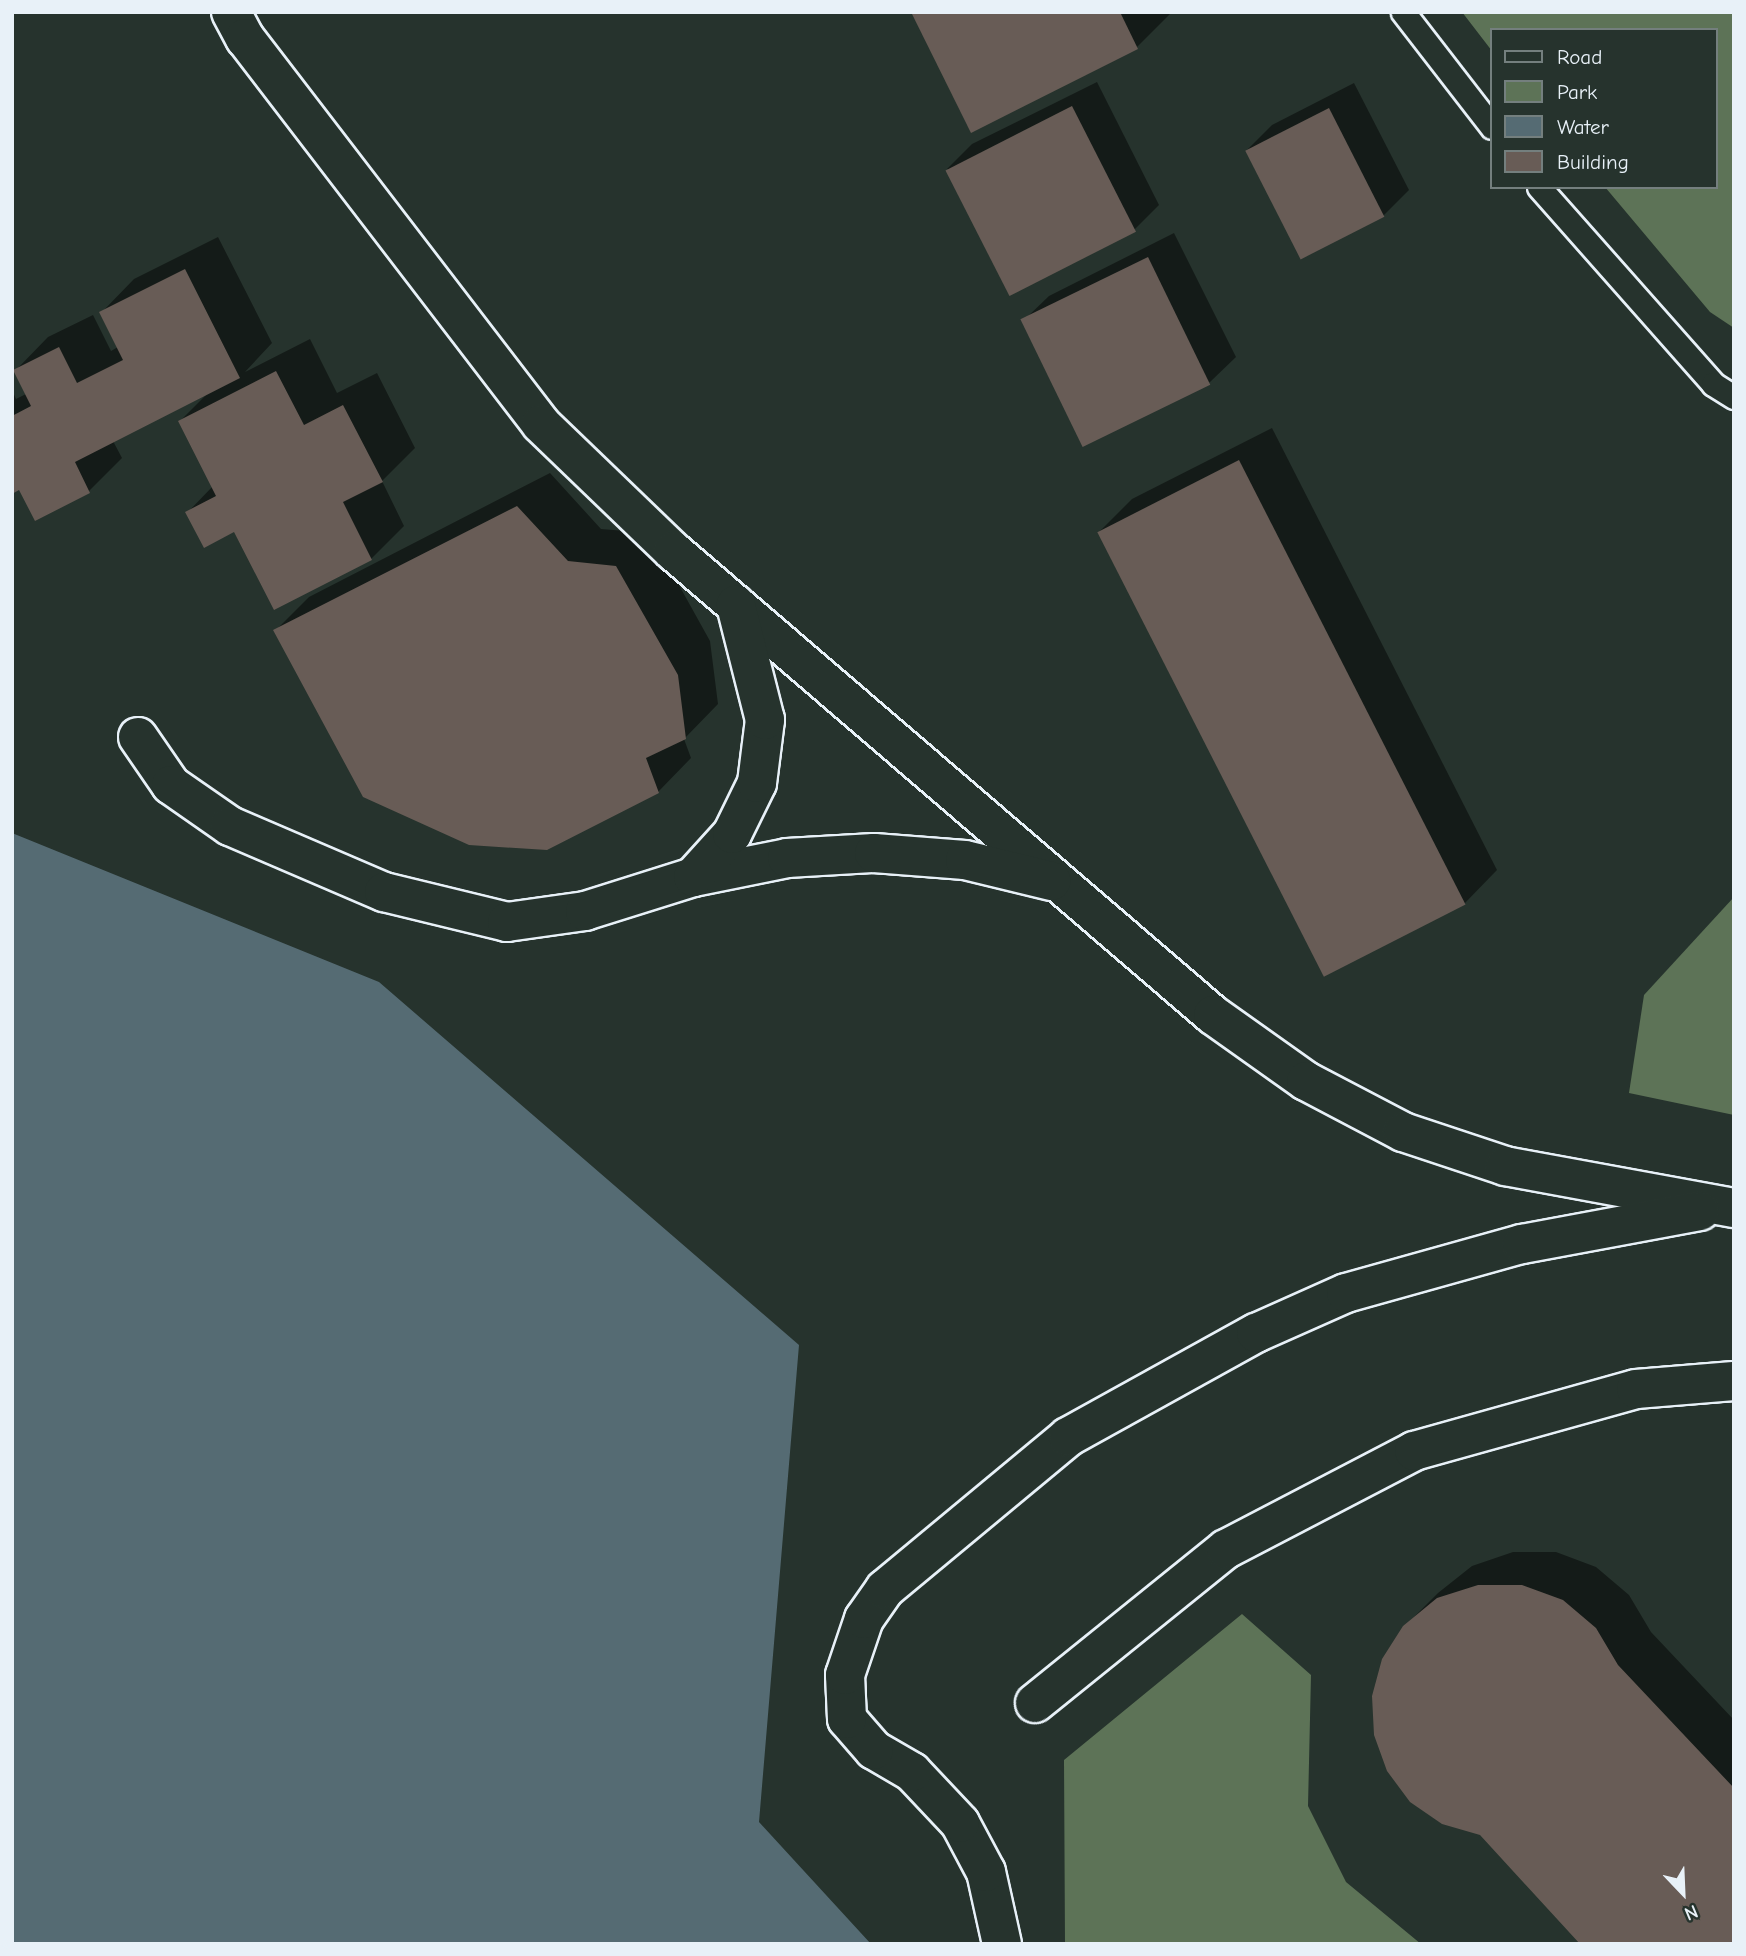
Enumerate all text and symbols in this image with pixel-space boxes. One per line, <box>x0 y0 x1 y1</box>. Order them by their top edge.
legend <box>1490 28 1718 189</box>
text: Road <box>1557 45 1602 69</box>
text: Park <box>1557 80 1597 104</box>
text: Water <box>1557 115 1609 139</box>
text: Building <box>1557 150 1629 174</box>
north arrow <box>1648 1858 1718 1928</box>
text: N <box>1681 1900 1701 1925</box>

